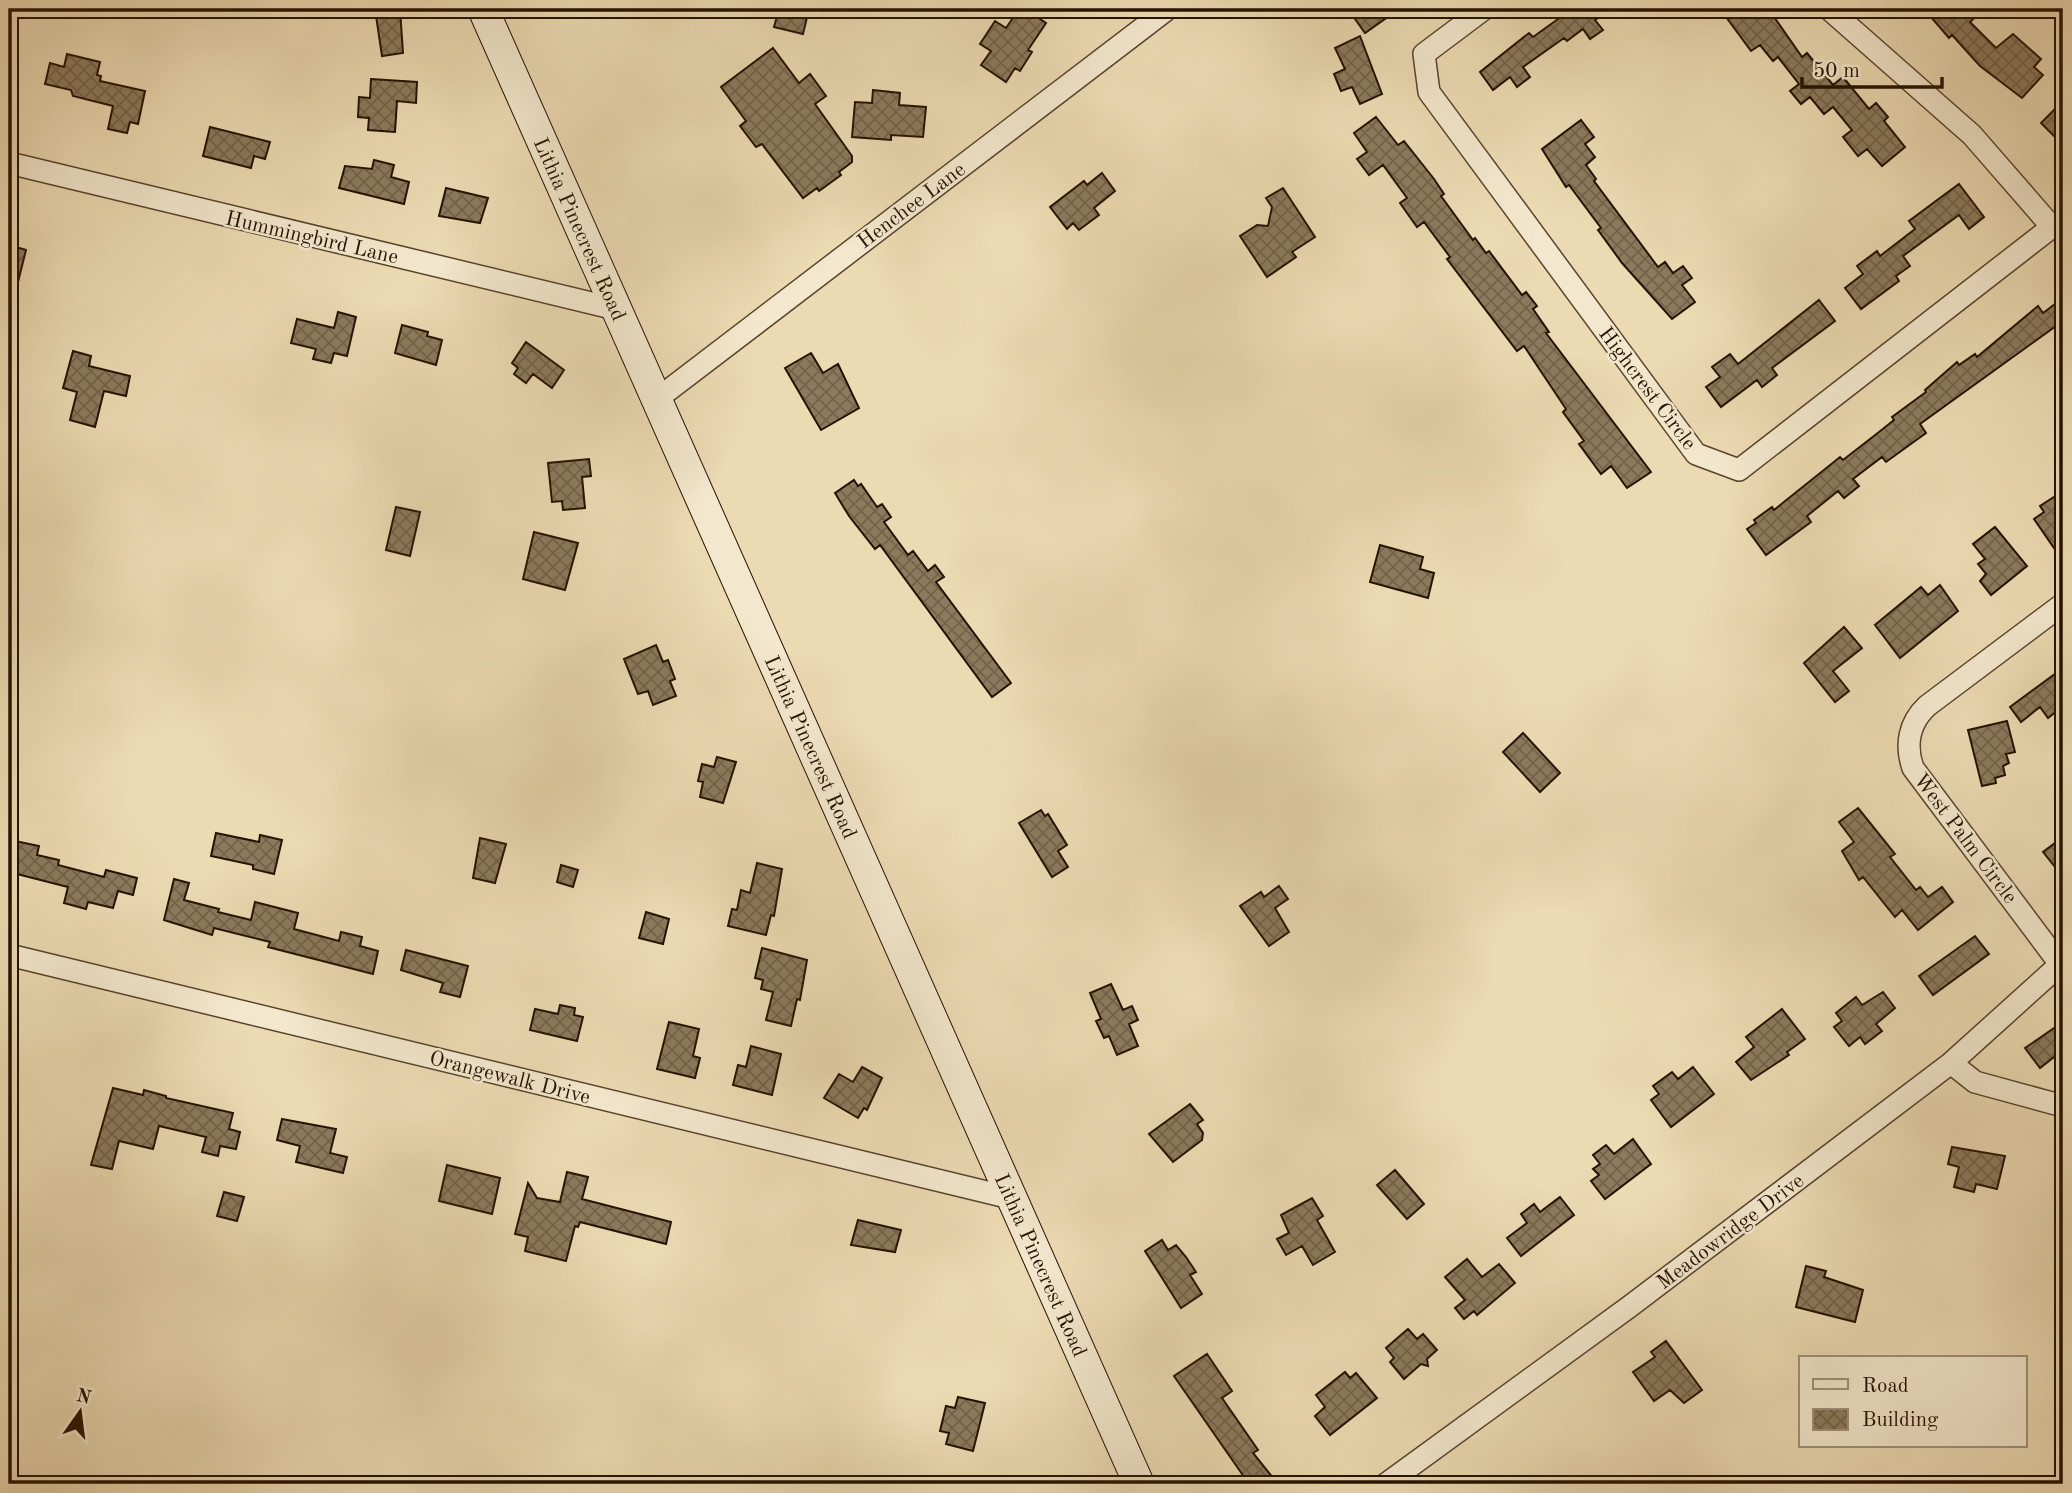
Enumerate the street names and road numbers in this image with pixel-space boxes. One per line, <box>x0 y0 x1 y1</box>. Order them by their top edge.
street label: Lithia Pinecrest Road <box>529 135 628 324</box>
street label: Henchee Lane <box>854 159 970 253</box>
street label: Hummingbird Lane <box>223 208 400 269</box>
street label: Highcrest Circle <box>1594 324 1700 454</box>
street label: Lithia Pinecrest Road <box>760 653 859 842</box>
street label: West Palm Circle <box>1909 770 2020 908</box>
street label: Orangewalk Drive <box>427 1048 592 1109</box>
street label: Meadowridge Drive <box>1654 1170 1808 1294</box>
street label: Lithia Pinecrest Road <box>990 1171 1089 1360</box>

